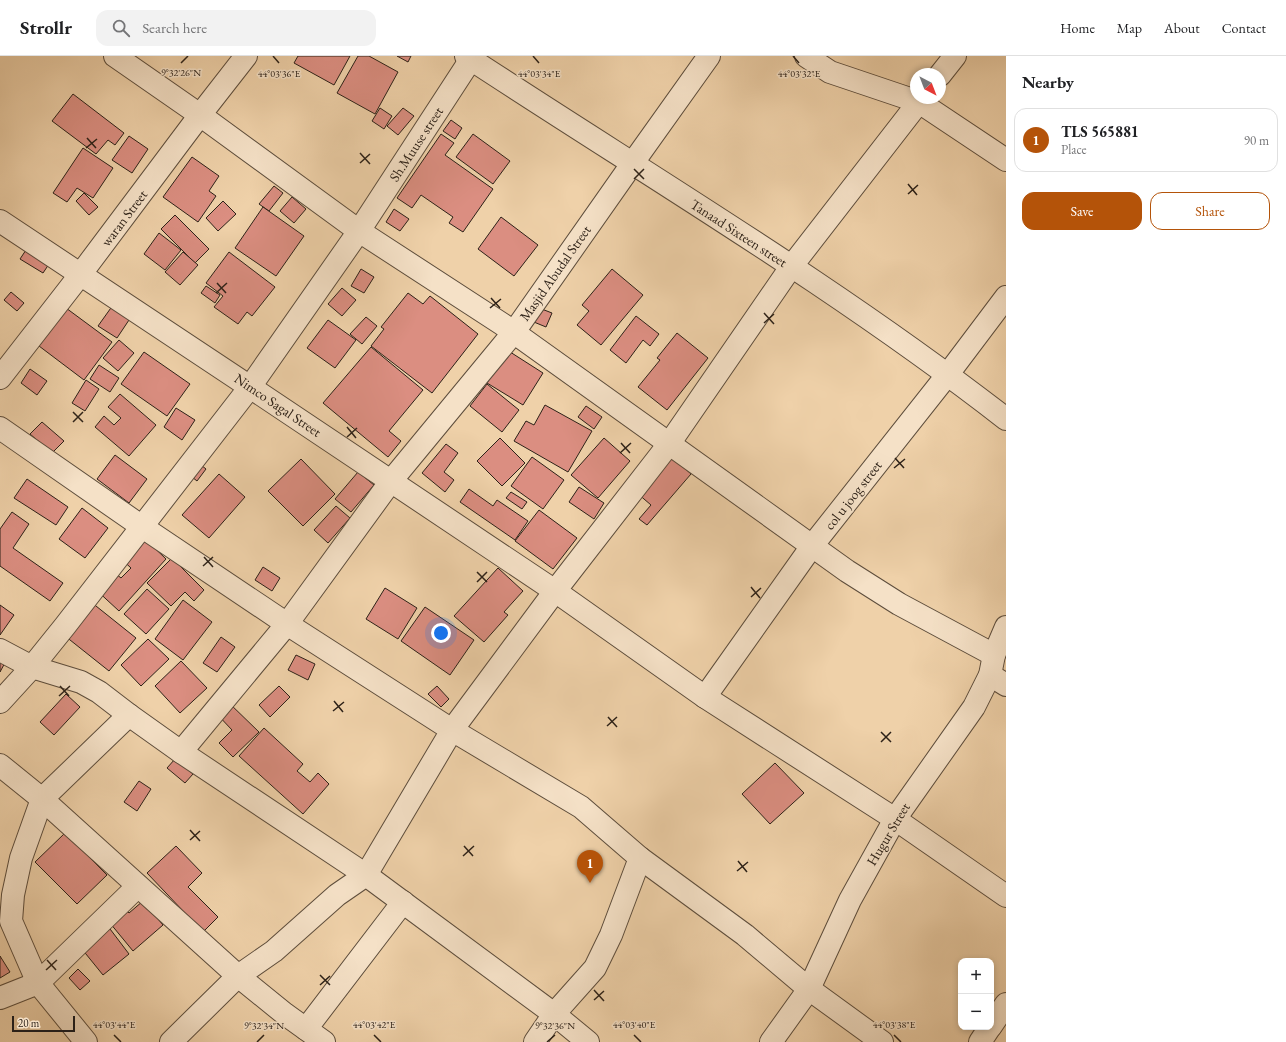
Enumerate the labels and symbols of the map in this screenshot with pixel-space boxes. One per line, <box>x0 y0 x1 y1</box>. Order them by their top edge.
text: 9°32'26"N <box>161 66 201 79</box>
text: 44°03'36"E <box>258 67 301 80</box>
text: 44°03'34"E <box>518 67 561 80</box>
text: 44°03'32"E <box>778 67 821 80</box>
north arrow <box>910 68 946 104</box>
street label: Sh.Muuse street <box>385 103 447 185</box>
street label: waran Street <box>97 186 151 250</box>
street label: Tanaad Sixteen street <box>687 195 791 271</box>
street label: Masjid Abudal Street <box>515 221 595 324</box>
street label: Nimco Sagal Street <box>231 369 326 441</box>
street label: col u joog street <box>820 456 886 533</box>
your location <box>431 623 451 643</box>
street label: Hugur Street <box>862 799 914 869</box>
pin: 1 <box>577 850 603 883</box>
scale bar <box>12 1014 75 1033</box>
text: 44°03'44"E <box>93 1018 136 1031</box>
text: 44°03'42"E <box>353 1018 396 1031</box>
text: 44°03'40"E <box>613 1018 656 1031</box>
text: 44°03'38"E <box>873 1018 916 1031</box>
text: 9°32'34"N <box>244 1019 284 1032</box>
text: 9°32'36"N <box>535 1019 575 1032</box>

